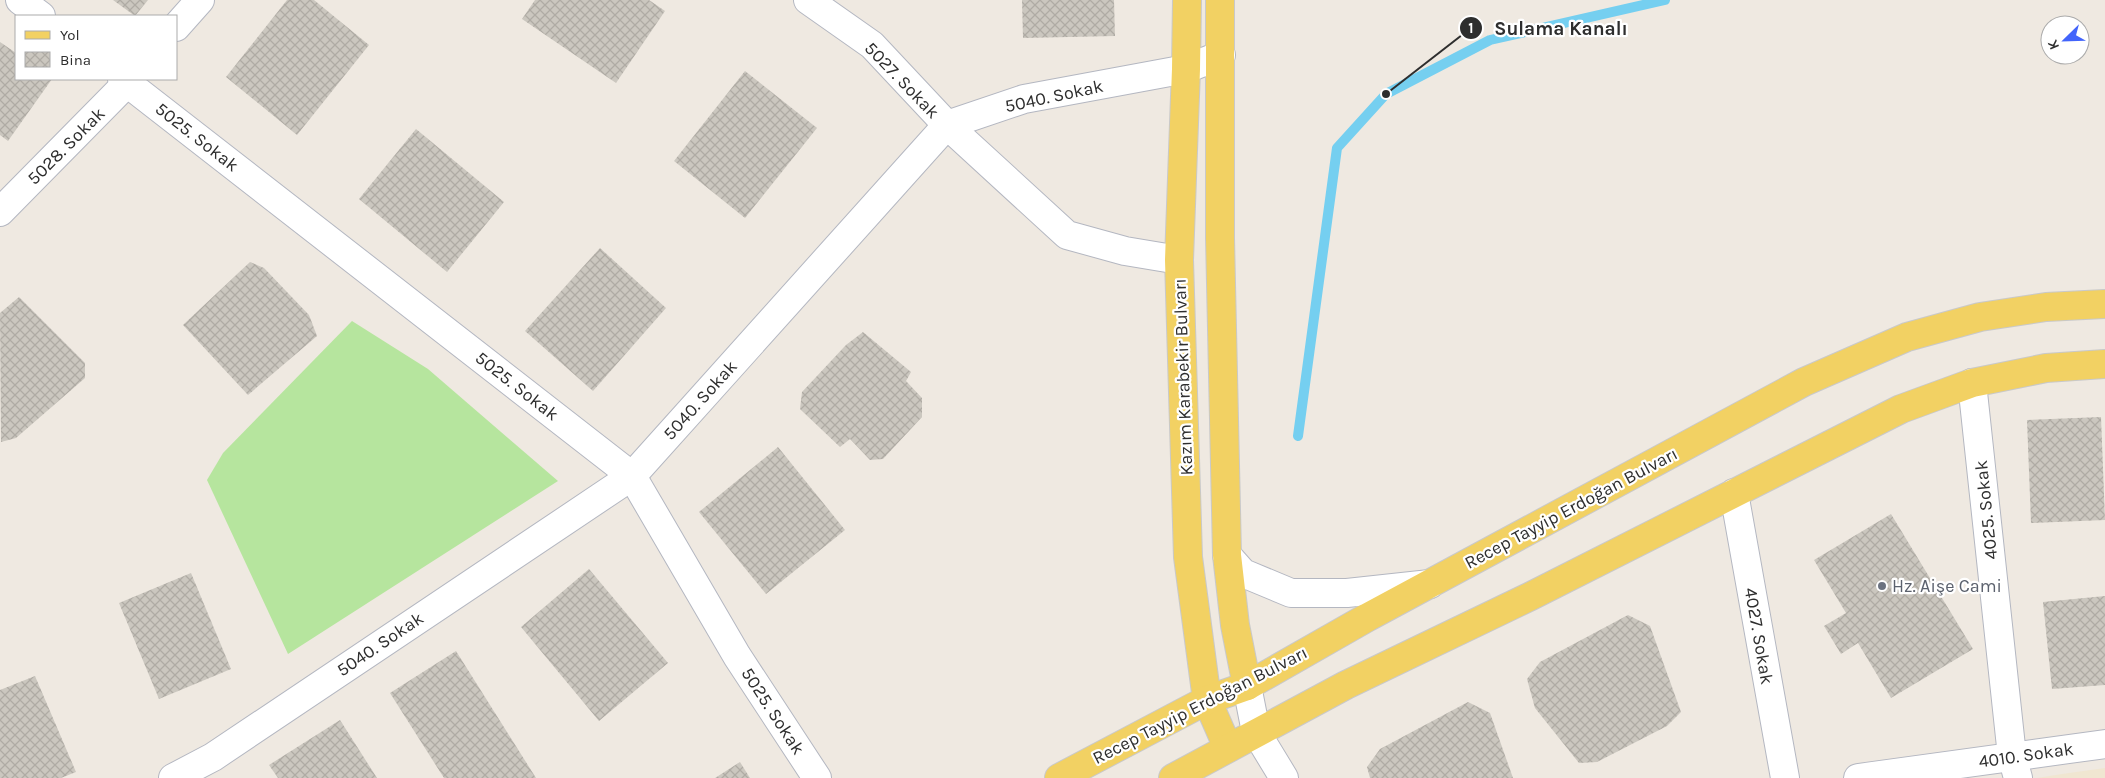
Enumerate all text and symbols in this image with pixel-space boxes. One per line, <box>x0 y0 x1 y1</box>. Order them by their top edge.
callout: Sulama Kanalı <box>1459 11 1637 45</box>
legend <box>15 15 178 80</box>
north arrow <box>2040 15 2090 65</box>
text: Sulama Kanalı <box>1494 18 1628 40</box>
text: 1 <box>1468 19 1474 37</box>
text: Yol <box>60 26 80 44</box>
street label: 5027. Sokak <box>860 37 944 123</box>
text: K <box>2044 37 2063 52</box>
text: Bina <box>60 51 91 69</box>
street label: 5040. Sokak <box>1003 75 1105 117</box>
street label: 5025. Sokak <box>151 98 243 176</box>
street label: 5028. Sokak <box>23 103 109 189</box>
street label: Kazım Karabekir Bulvarı <box>1169 278 1197 476</box>
street label: 5025. Sokak <box>471 347 563 425</box>
street label: 5040. Sokak <box>658 355 742 445</box>
street label: Recep Tayyip Erdoğan Bulvarı <box>1461 442 1681 574</box>
street label: 4025. Sokak <box>1970 459 2002 561</box>
place label: Hz. Aişe Cami <box>1892 575 2002 597</box>
marker: Hz. Aişe Cami <box>1876 580 1888 592</box>
street label: 4027. Sokak <box>1740 586 1778 686</box>
street label: 5040. Sokak <box>332 607 428 681</box>
street label: Recep Tayyip Erdoğan Bulvarı <box>1089 641 1311 769</box>
street label: 5025. Sokak <box>737 663 809 759</box>
street label: 4010. Sokak <box>1977 737 2075 773</box>

